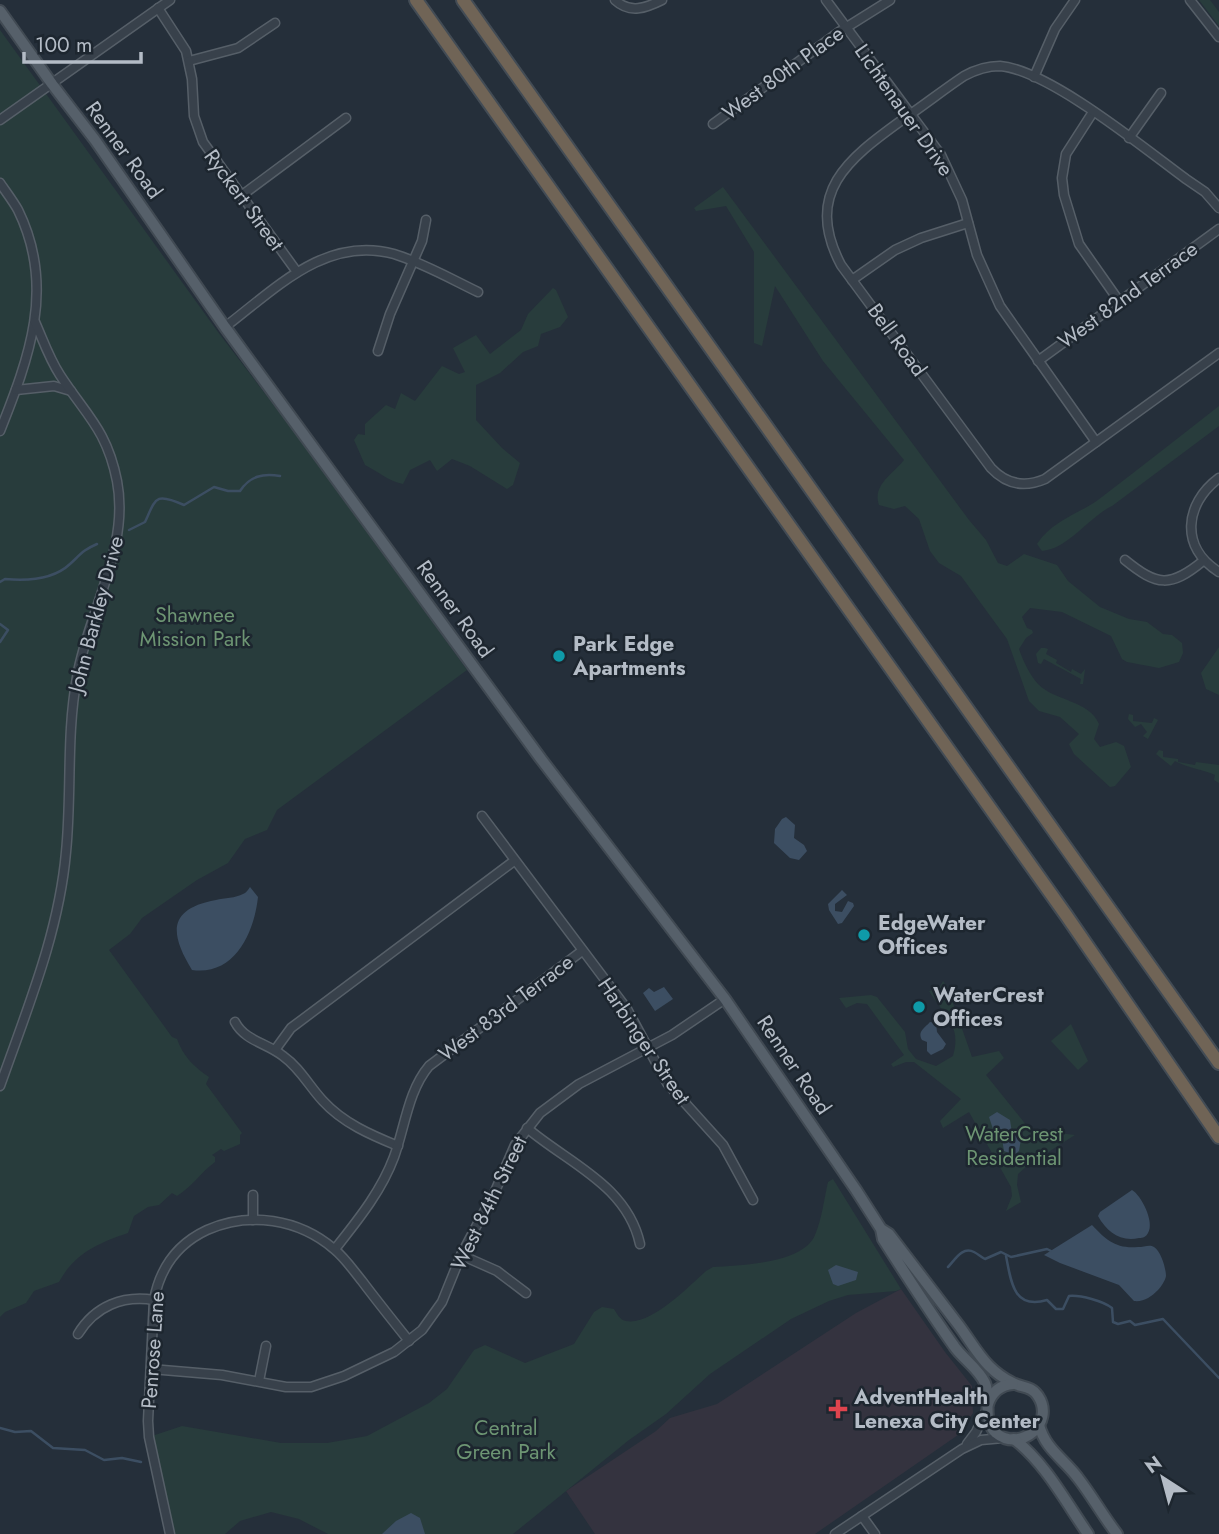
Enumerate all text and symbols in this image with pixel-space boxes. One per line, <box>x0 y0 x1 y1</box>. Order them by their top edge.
street label: West 80th Place <box>716 19 850 127</box>
scale bar <box>24 21 142 65</box>
text: 100 m <box>35 30 92 60</box>
street label: Lichtenauer Drive <box>847 38 961 182</box>
street label: Renner Road <box>78 95 170 205</box>
street label: Ryckert Street <box>197 143 291 257</box>
street label: West 82nd Terrace <box>1052 234 1204 356</box>
street label: Bell Road <box>860 297 934 383</box>
street label: John Barkley Drive <box>60 532 131 698</box>
street label: Renner Road <box>409 554 501 664</box>
park label: Shawnee Mission Park <box>139 600 251 654</box>
place label: Park Edge Apartments <box>572 629 686 683</box>
marker: Park Edge Apartments <box>551 648 567 664</box>
place label: EdgeWater Offices <box>878 908 986 962</box>
marker: EdgeWater Offices <box>856 927 872 943</box>
street label: West 83rd Terrace <box>432 947 580 1069</box>
street label: Harbinger Street <box>590 972 698 1110</box>
place label: WaterCrest Offices <box>933 980 1044 1034</box>
marker: WaterCrest Offices <box>911 999 927 1015</box>
street label: Renner Road <box>750 1009 838 1121</box>
park label: WaterCrest Residential <box>965 1119 1063 1173</box>
street label: West 84th Street <box>444 1131 534 1275</box>
street label: Penrose Lane <box>134 1290 172 1410</box>
place label: AdventHealth Lenexa City Center <box>853 1382 1041 1436</box>
marker: AdventHealth Lenexa City Center <box>828 1399 848 1419</box>
park label: Central Green Park <box>456 1413 557 1467</box>
north arrow <box>1128 1443 1198 1513</box>
text: N <box>1139 1449 1167 1480</box>

